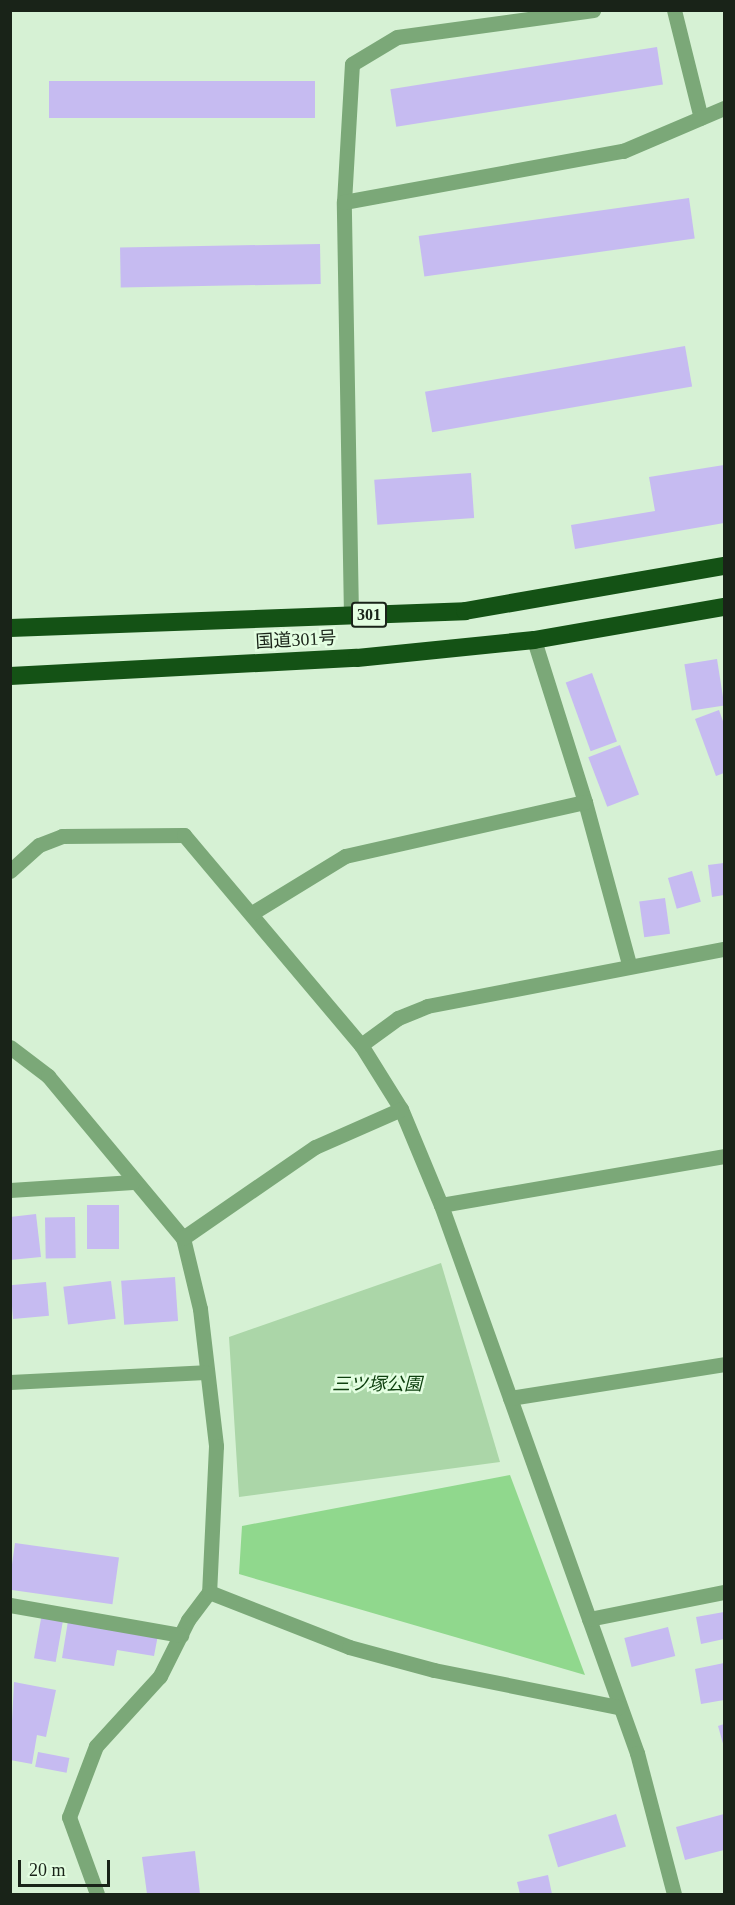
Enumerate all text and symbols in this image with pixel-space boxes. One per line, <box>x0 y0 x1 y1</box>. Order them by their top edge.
road number: 301 <box>351 602 387 628</box>
street label: 国道301号 <box>255 627 337 653</box>
park label: 三ツ塚公園 <box>332 1373 422 1395</box>
scale bar <box>21 1848 112 1886</box>
text: 20 m <box>29 1860 66 1880</box>

